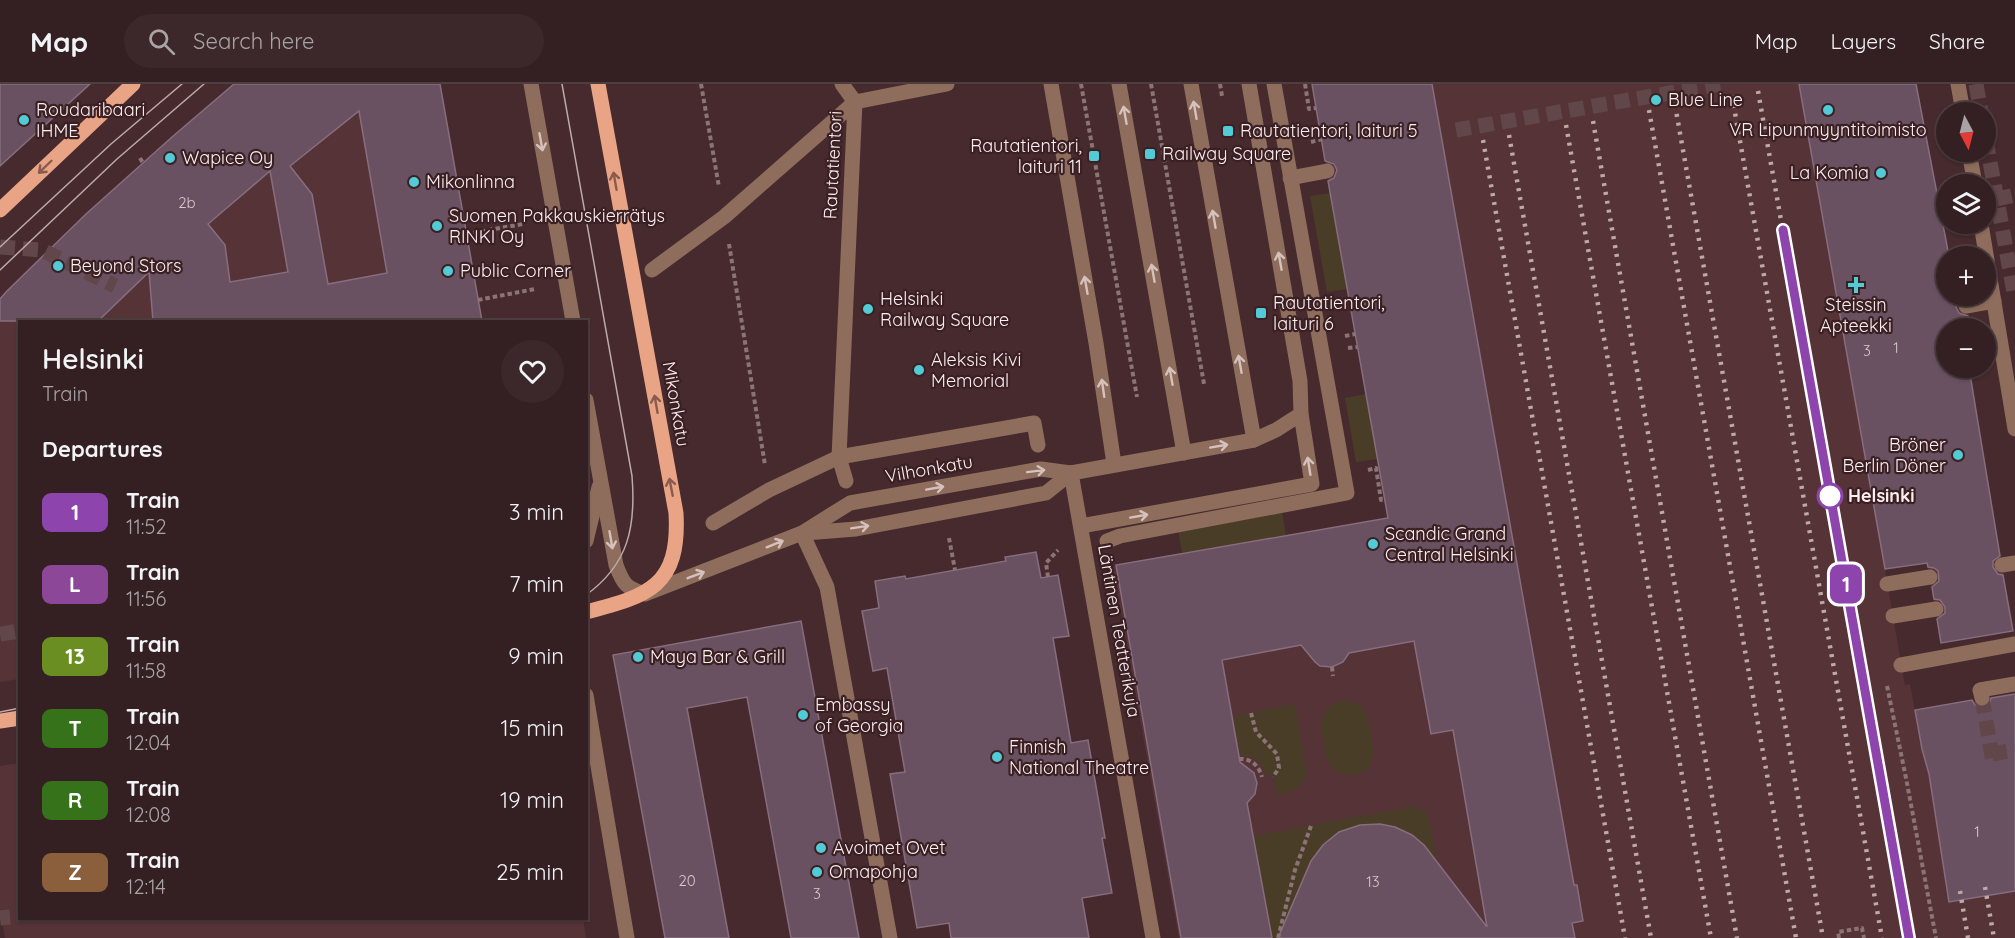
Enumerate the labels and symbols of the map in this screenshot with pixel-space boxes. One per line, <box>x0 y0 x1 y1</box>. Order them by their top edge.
place label: Blue Line <box>1668 88 1743 111</box>
marker: Blue Line <box>1649 93 1663 107</box>
place label: Roudaribaari IHME <box>36 98 145 142</box>
one-way arrow <box>1189 101 1200 121</box>
north arrow <box>1936 102 1996 162</box>
marker: VR Lipunmyyntitoimisto <box>1821 103 1835 117</box>
one-way arrow <box>1119 106 1130 126</box>
street label: Rautatientori <box>818 110 847 220</box>
marker: Roudaribaari IHME <box>17 113 31 127</box>
place label: VR Lipunmyyntitoimisto <box>1729 118 1927 141</box>
place label: Rautatientori, laituri 5 <box>1240 119 1417 142</box>
marker: Rautatientori, laituri 5 <box>1221 124 1235 138</box>
one-way arrow <box>536 131 547 151</box>
place label: Rautatientori, laituri 11 <box>970 134 1082 178</box>
place label: Railway Square <box>1162 142 1291 165</box>
place label: Wapice Oy <box>182 146 273 169</box>
marker: Railway Square <box>1143 147 1157 161</box>
marker: Rautatientori, laituri 11 <box>1087 149 1101 163</box>
marker: Wapice Oy <box>163 151 177 165</box>
one-way arrow <box>37 160 52 175</box>
place label: La Komia <box>1790 161 1869 184</box>
marker: La Komia <box>1874 166 1888 180</box>
place label: Mikonlinna <box>426 170 515 193</box>
one-way arrow <box>609 172 620 191</box>
marker: Mikonlinna <box>407 175 421 189</box>
house number: 2b <box>178 193 196 212</box>
place label: Suomen Pakkauskierrätys RINKI Oy <box>449 204 665 248</box>
one-way arrow <box>1209 210 1220 230</box>
marker: Suomen Pakkauskierrätys RINKI Oy <box>430 219 444 233</box>
one-way arrow <box>1274 252 1285 271</box>
place label: Beyond Stors <box>70 254 181 277</box>
marker: Beyond Stors <box>51 259 65 273</box>
place label: Public Corner <box>460 259 571 282</box>
marker: Public Corner <box>441 264 455 278</box>
one-way arrow <box>1147 264 1158 284</box>
one-way arrow <box>1080 276 1091 295</box>
marker: Steissin Apteekki <box>1849 278 1863 292</box>
place label: Helsinki Railway Square <box>880 287 1009 331</box>
place label: Rautatientori, laituri 6 <box>1273 291 1385 335</box>
place label: Steissin Apteekki <box>1820 293 1892 337</box>
marker: Helsinki Railway Square <box>861 302 875 316</box>
marker: Rautatientori, laituri 6 <box>1254 306 1268 320</box>
house number: 1 <box>1893 338 1899 357</box>
house number: 3 <box>1863 341 1871 360</box>
place label: Aleksis Kivi Memorial <box>931 348 1021 392</box>
one-way arrow <box>1234 354 1245 374</box>
street label: Mikonkatu <box>658 360 695 448</box>
marker: Aleksis Kivi Memorial <box>912 363 926 377</box>
one-way arrow <box>1165 367 1176 386</box>
one-way arrow <box>1097 378 1108 398</box>
one-way arrow <box>650 395 661 414</box>
place label: Bröner Berlin Döner <box>1843 433 1946 477</box>
one-way arrow <box>1209 441 1228 452</box>
marker: Bröner Berlin Döner <box>1951 448 1965 462</box>
street label: Vilhonkatu <box>883 450 974 487</box>
one-way arrow <box>1304 457 1315 476</box>
one-way arrow <box>1025 465 1045 476</box>
one-way arrow <box>665 478 676 498</box>
one-way arrow <box>924 482 944 493</box>
marker: Helsinki <box>1817 483 1843 509</box>
place label: Helsinki <box>1848 484 1915 507</box>
one-way arrow <box>1128 510 1148 521</box>
one-way arrow <box>850 522 870 533</box>
place label: Scandic Grand Central Helsinki <box>1385 522 1514 566</box>
one-way arrow <box>606 530 617 549</box>
marker: Scandic Grand Central Helsinki <box>1366 537 1380 551</box>
one-way arrow <box>765 538 784 549</box>
street label: Läntinen Teatterikuja <box>1093 543 1146 719</box>
line badge: 1 <box>1826 564 1866 604</box>
one-way arrow <box>686 568 705 579</box>
place label: Maya Bar & Grill <box>650 645 785 668</box>
marker: Maya Bar & Grill <box>631 650 645 664</box>
place label: Embassy of Georgia <box>815 693 903 737</box>
marker: Embassy of Georgia <box>796 708 810 722</box>
place label: Finnish National Theatre <box>1009 735 1149 779</box>
marker: Finnish National Theatre <box>990 750 1004 764</box>
house number: 1 <box>1974 822 1980 841</box>
place label: Avoimet Ovet <box>833 836 945 859</box>
marker: Avoimet Ovet <box>814 841 828 855</box>
place label: Omapohja <box>829 860 918 883</box>
marker: Omapohja <box>810 865 824 879</box>
house number: 20 <box>678 871 696 890</box>
house number: 13 <box>1366 872 1380 891</box>
house number: 3 <box>813 884 821 903</box>

